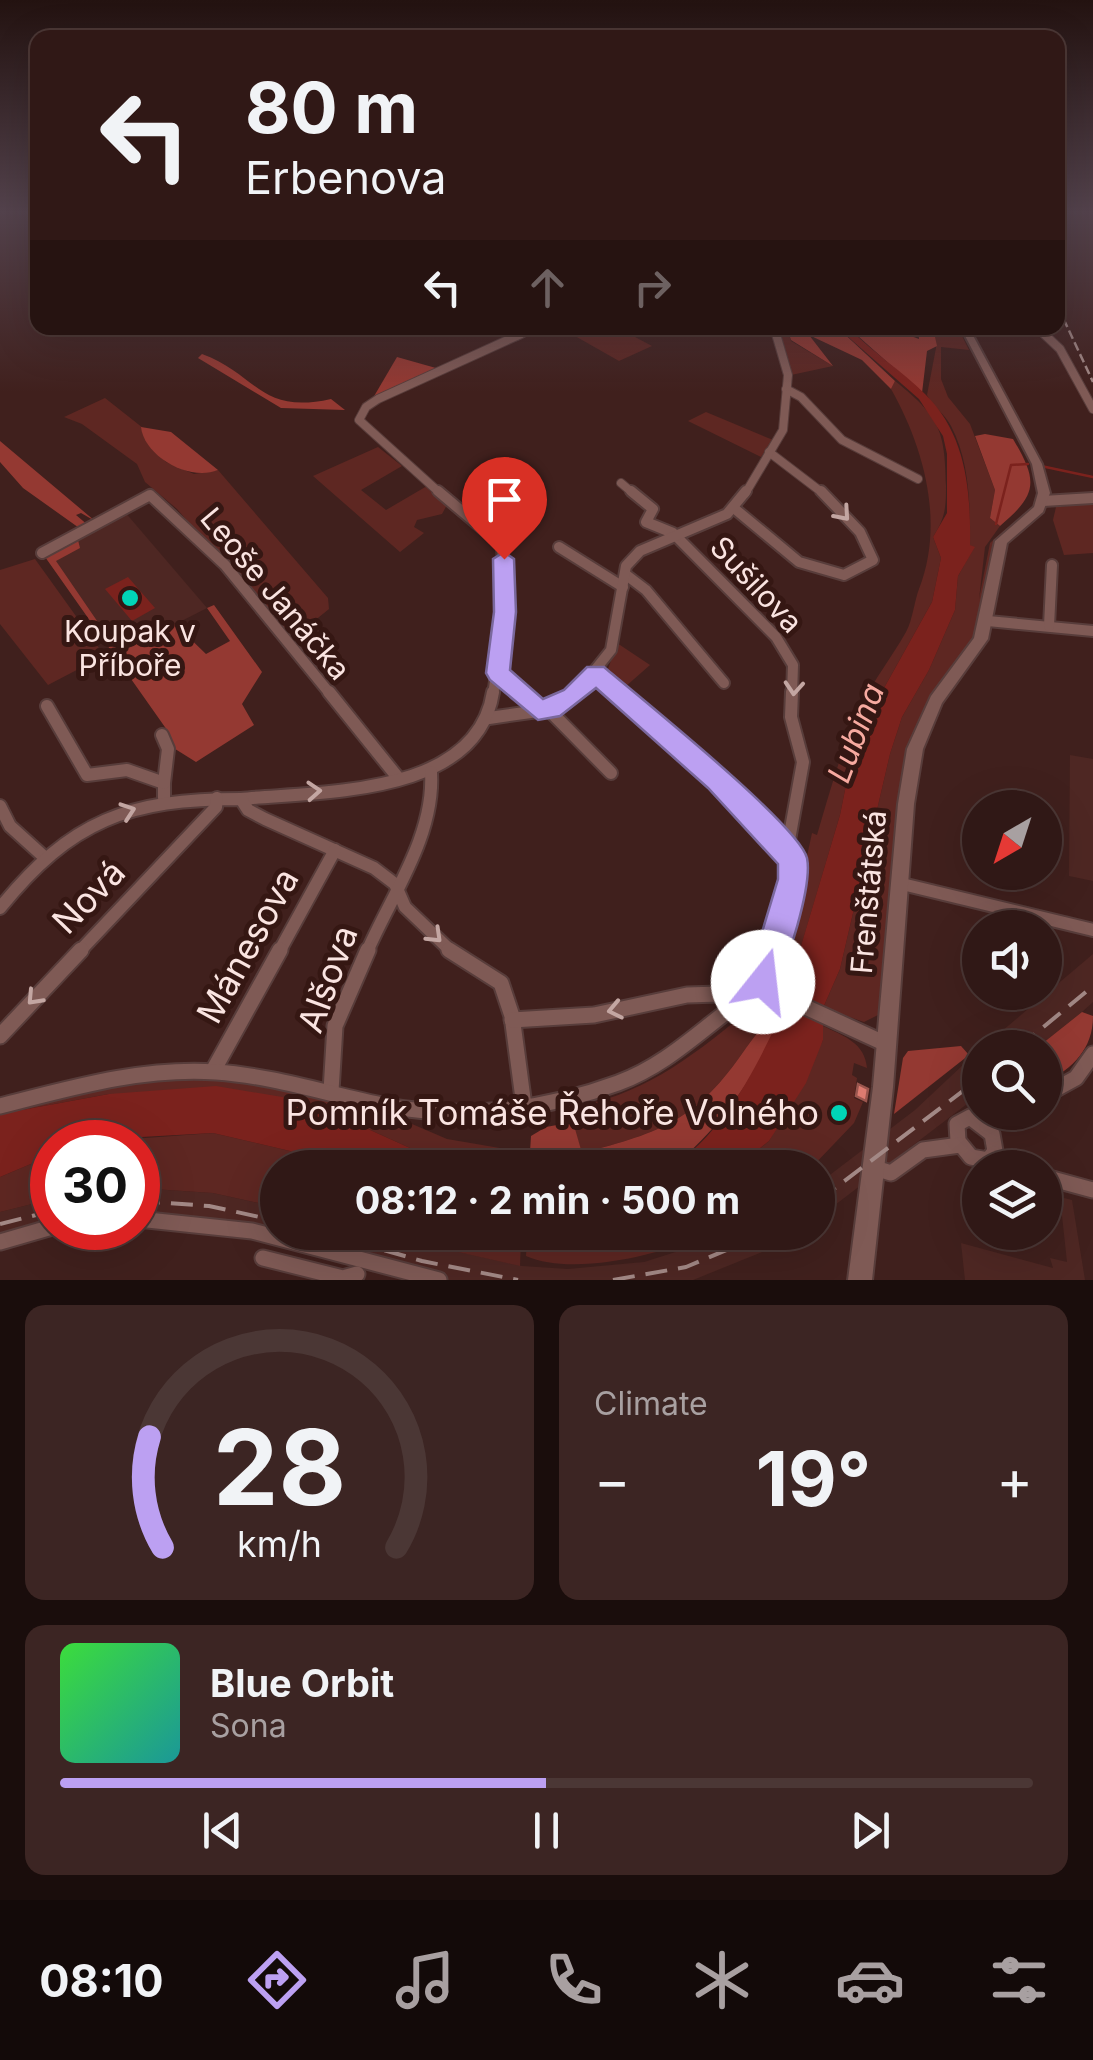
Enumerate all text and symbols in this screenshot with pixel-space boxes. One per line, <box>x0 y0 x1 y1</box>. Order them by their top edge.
text: 80 m <box>245 65 418 150</box>
icon: left <box>80 70 210 200</box>
text: Erbenova <box>245 150 447 205</box>
icon: left <box>415 260 470 315</box>
icon: ahead <box>520 260 575 315</box>
icon: right <box>625 260 680 315</box>
pin <box>462 457 547 560</box>
icon: arrive <box>477 472 532 527</box>
street label: Leoše Janáčka <box>193 500 358 687</box>
one-way arrow <box>831 503 849 521</box>
street label: Sušilova <box>703 529 810 640</box>
marker: Koupak v Příboře <box>119 587 141 609</box>
place label: Koupak v Příboře <box>64 613 196 683</box>
water label: Lubina <box>819 678 892 788</box>
one-way arrow <box>783 681 805 697</box>
one-way arrow <box>306 781 322 802</box>
north arrow <box>962 790 1062 890</box>
map controls <box>962 790 1062 1250</box>
one-way arrow <box>119 802 136 823</box>
street label: Frenštátská <box>843 809 893 975</box>
street label: Nová <box>43 851 133 942</box>
street label: Mánesova <box>187 861 307 1030</box>
button: sound <box>962 910 1062 1010</box>
street label: Alšova <box>288 920 366 1038</box>
one-way arrow <box>423 924 442 942</box>
position arrow <box>711 930 815 1034</box>
one-way arrow <box>28 987 46 1005</box>
one-way arrow <box>607 999 624 1020</box>
button: search <box>962 1030 1062 1130</box>
place label: Pomník Tomáše Řehoře Volného <box>286 1091 819 1133</box>
marker: Pomník Tomáše Řehoře Volného <box>828 1102 850 1124</box>
speed limit sign: 30 <box>30 1120 160 1250</box>
button: layers <box>962 1150 1062 1250</box>
text: 08:12 · 2 min · 500 m <box>355 1177 740 1223</box>
text: Climate <box>594 1384 708 1423</box>
text: 28 <box>213 1404 346 1530</box>
text: 19° <box>756 1433 871 1524</box>
text: − <box>594 1447 630 1513</box>
text: + <box>997 1447 1033 1513</box>
text: km/h <box>237 1522 322 1566</box>
text: Blue Orbit <box>210 1660 394 1706</box>
text: Sona <box>210 1706 287 1745</box>
icon: previous <box>195 1803 250 1858</box>
icon: pause <box>519 1803 574 1858</box>
icon: next <box>843 1803 898 1858</box>
icon: directions <box>242 1945 312 2015</box>
icon: music <box>390 1945 460 2015</box>
icon: phone <box>539 1945 609 2015</box>
icon: climate <box>687 1945 757 2015</box>
icon: car <box>835 1945 905 2015</box>
icon: filters <box>984 1945 1054 2015</box>
text: 08:10 <box>39 1953 164 2008</box>

